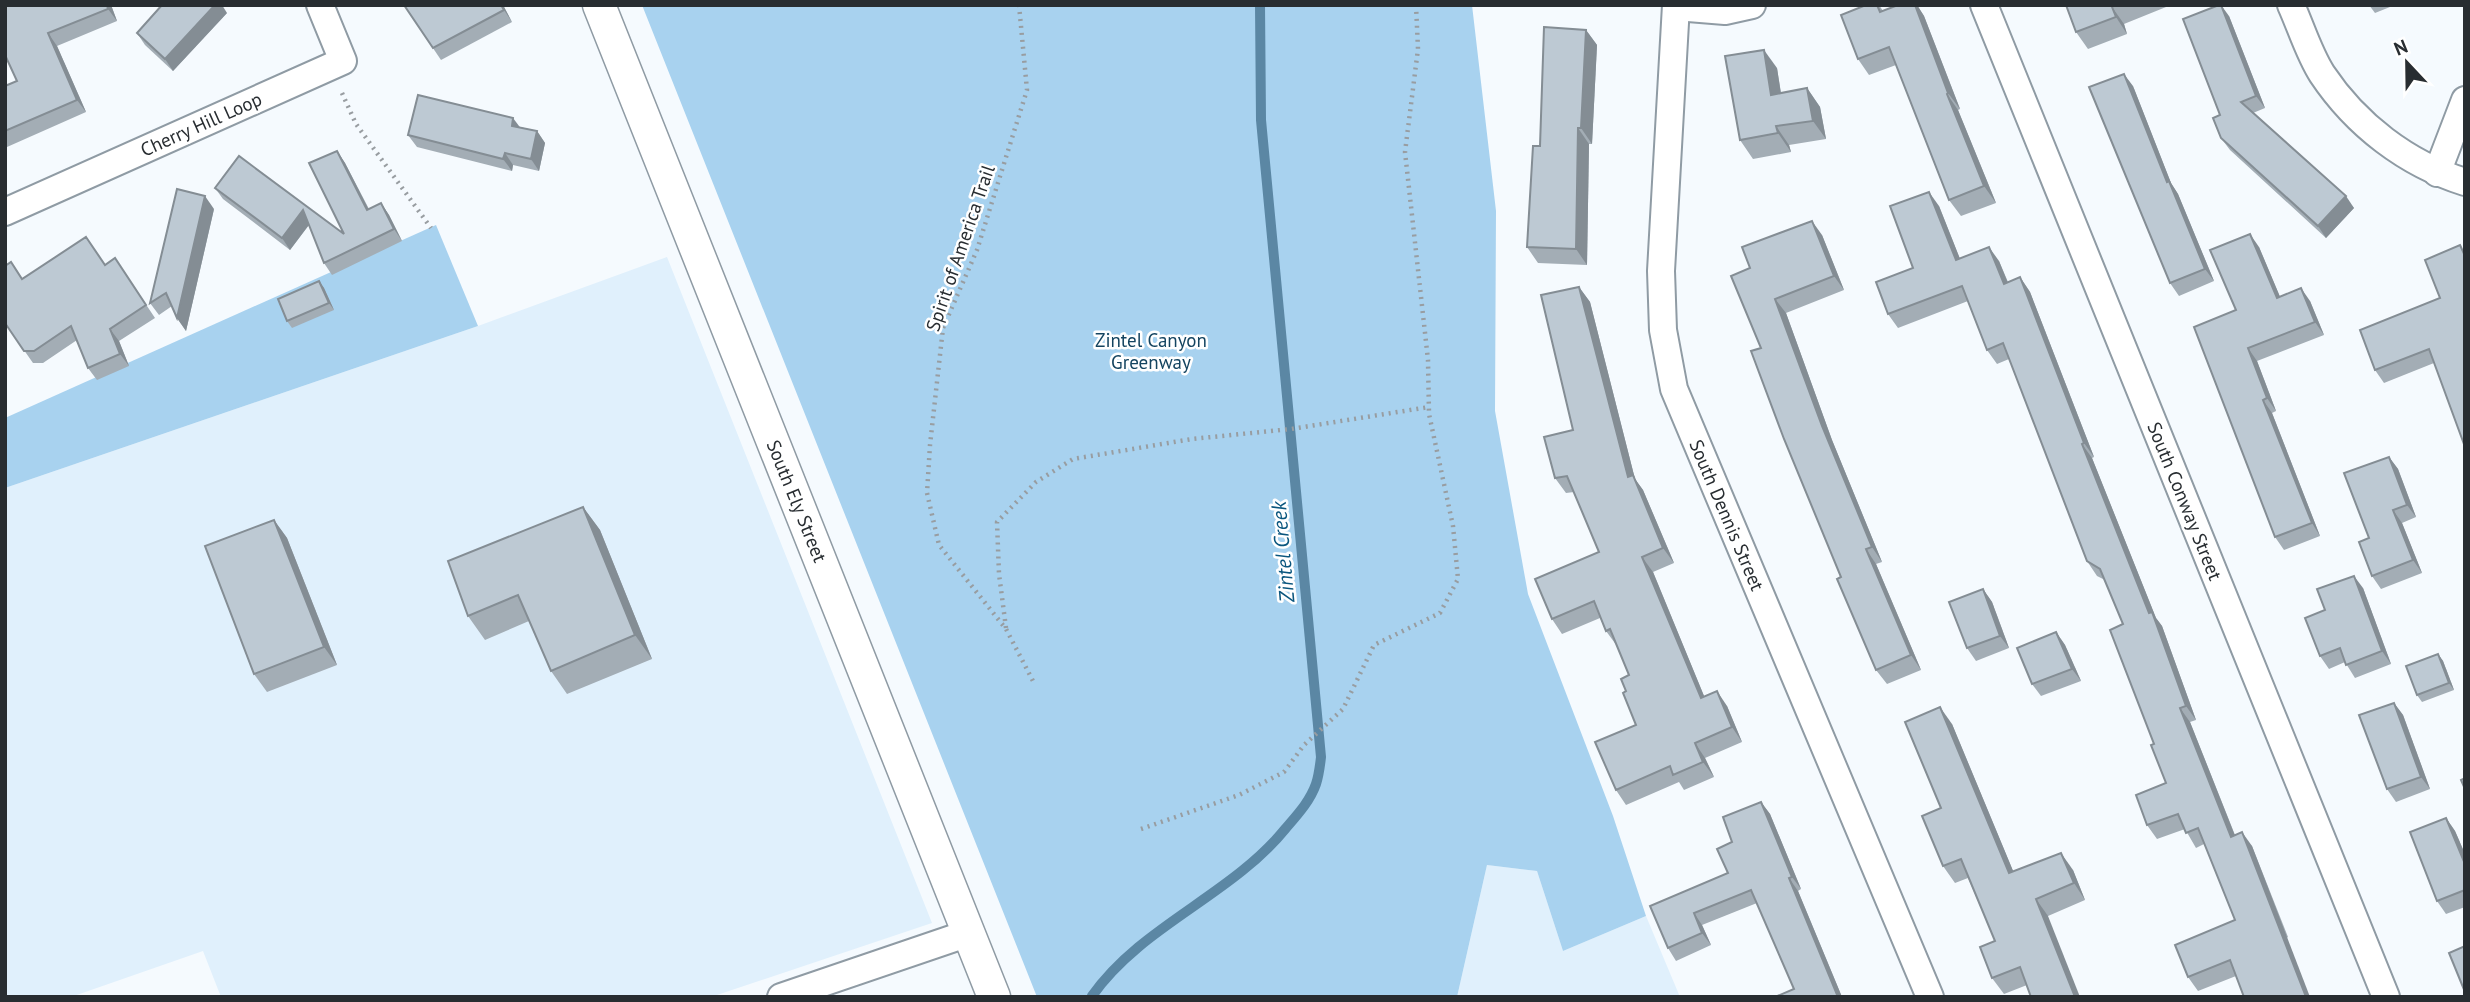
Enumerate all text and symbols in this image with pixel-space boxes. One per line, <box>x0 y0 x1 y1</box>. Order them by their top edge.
north arrow <box>2372 28 2442 98</box>
text: N <box>2390 34 2411 61</box>
street label: Cherry Hill Loop <box>137 87 265 161</box>
street label: Spirit of America Trail <box>920 161 1000 334</box>
park label: Zintel Canyon Greenway <box>1095 328 1207 374</box>
street label: South Conway Street <box>2142 418 2228 584</box>
street label: South Ely Street <box>762 436 833 566</box>
street label: South Dennis Street <box>1684 436 1770 595</box>
water label: Zintel Creek <box>1264 499 1300 605</box>

